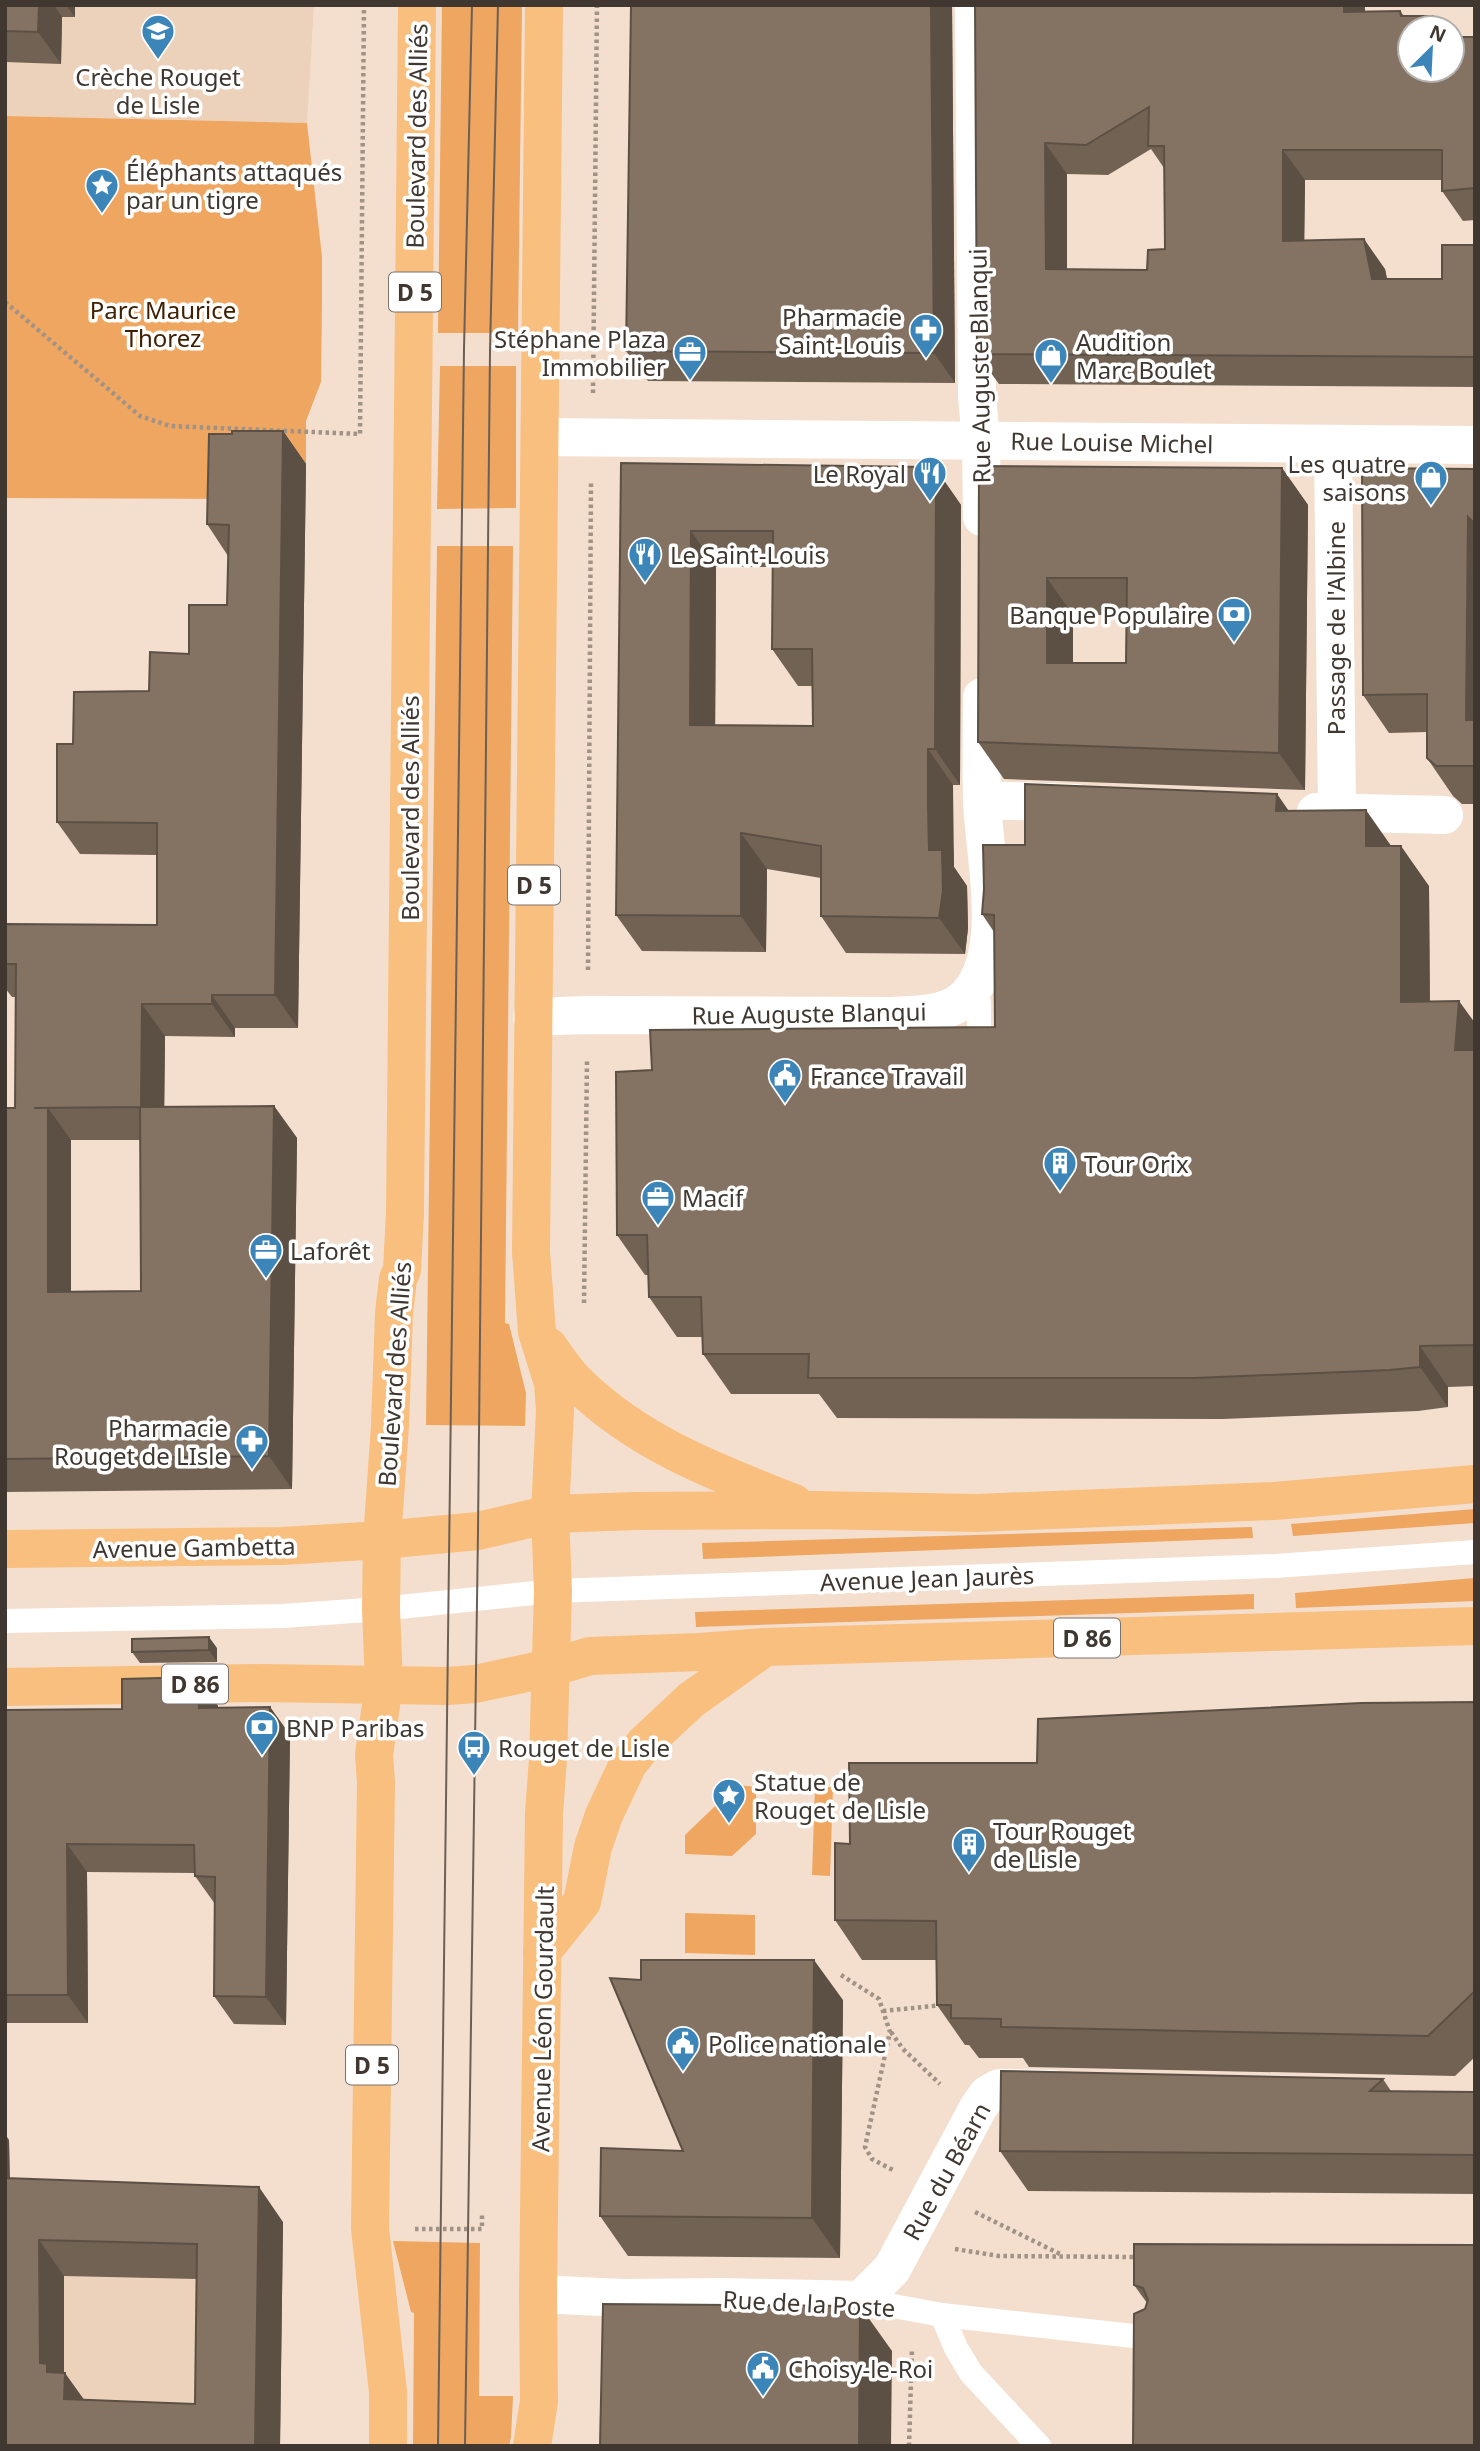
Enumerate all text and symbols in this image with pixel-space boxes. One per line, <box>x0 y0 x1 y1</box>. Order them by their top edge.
school or university icon: Crèche Rouget de Lisle <box>139 12 177 61</box>
north arrow <box>1396 14 1466 84</box>
text: N <box>1426 18 1450 48</box>
street label: Boulevard des Alliés <box>398 23 434 249</box>
place label: Crèche Rouget de Lisle <box>75 60 241 121</box>
place label: Éléphants attaqués par un tigre <box>126 155 342 216</box>
place icon: Éléphants attaqués par un tigre <box>83 166 121 215</box>
street label: Rue Auguste Blanqui <box>960 248 998 484</box>
road number: D 5 <box>389 272 441 312</box>
park label: Parc Maurice Thorez <box>90 293 236 354</box>
place label: Pharmacie Saint-Louis <box>778 300 902 361</box>
pharmacy icon: Pharmacie Saint-Louis <box>907 311 945 360</box>
place label: Stéphane Plaza Immobilier <box>494 322 666 383</box>
place label: Audition Marc Boulet <box>1076 325 1212 386</box>
office icon: Stéphane Plaza Immobilier <box>671 333 709 382</box>
shop icon: Audition Marc Boulet <box>1032 336 1070 385</box>
street label: Rue Louise Michel <box>1010 424 1214 460</box>
place label: Les quatre saisons <box>1287 447 1406 508</box>
restaurant icon: Le Royal <box>911 454 949 503</box>
place label: Le Royal <box>813 457 906 490</box>
shop icon: Les quatre saisons <box>1412 458 1450 507</box>
street label: Passage de l'Albine <box>1319 521 1352 735</box>
restaurant icon: Le Saint-Louis <box>626 535 664 584</box>
place label: Le Saint-Louis <box>670 538 826 571</box>
bank icon: Banque Populaire <box>1215 595 1253 644</box>
place label: Banque Populaire <box>1009 598 1210 631</box>
street label: Boulevard des Alliés <box>393 695 426 921</box>
road number: D 5 <box>508 866 560 904</box>
street label: Rue Auguste Blanqui <box>691 994 927 1032</box>
public building icon: France Travail <box>766 1056 804 1105</box>
place label: France Travail <box>810 1059 965 1092</box>
building icon: Tour Orix <box>1041 1144 1079 1193</box>
place label: Tour Orix <box>1084 1147 1189 1180</box>
office icon: Macif <box>639 1178 677 1227</box>
place label: Macif <box>682 1181 745 1214</box>
office icon: Laforêt <box>247 1231 285 1280</box>
place label: Laforêt <box>290 1234 371 1267</box>
street label: Boulevard des Alliés <box>370 1260 418 1488</box>
place label: Pharmacie Rouget de LIsle <box>54 1411 228 1472</box>
pharmacy icon: Pharmacie Rouget de LIsle <box>233 1422 271 1471</box>
street label: Avenue Gambetta <box>92 1529 296 1565</box>
street label: Avenue Jean Jaurès <box>819 1558 1035 1598</box>
road number: D 86 <box>1054 1618 1120 1658</box>
road number: D 86 <box>162 1665 228 1704</box>
bank icon: BNP Paribas <box>243 1708 281 1757</box>
place label: BNP Paribas <box>286 1711 424 1744</box>
bus stop icon: Rouget de Lisle <box>455 1728 493 1777</box>
place label: Rouget de Lisle <box>498 1731 670 1764</box>
place label: Statue de Rouget de Lisle <box>754 1765 926 1826</box>
place icon: Statue de Rouget de Lisle <box>710 1776 748 1825</box>
place label: Tour Rouget de Lisle <box>993 1814 1132 1875</box>
building icon: Tour Rouget de Lisle <box>950 1825 988 1874</box>
street label: Avenue Léon Gourdault <box>523 1885 561 2152</box>
public building icon: Police nationale <box>664 2024 702 2073</box>
place label: Police nationale <box>708 2027 886 2060</box>
road number: D 5 <box>346 2046 398 2084</box>
street label: Rue du Béarn <box>895 2096 997 2246</box>
street label: Rue de la Poste <box>722 2282 896 2324</box>
public building icon: Choisy-le-Roi <box>744 2349 782 2398</box>
place label: Choisy-le-Roi <box>788 2352 933 2385</box>

